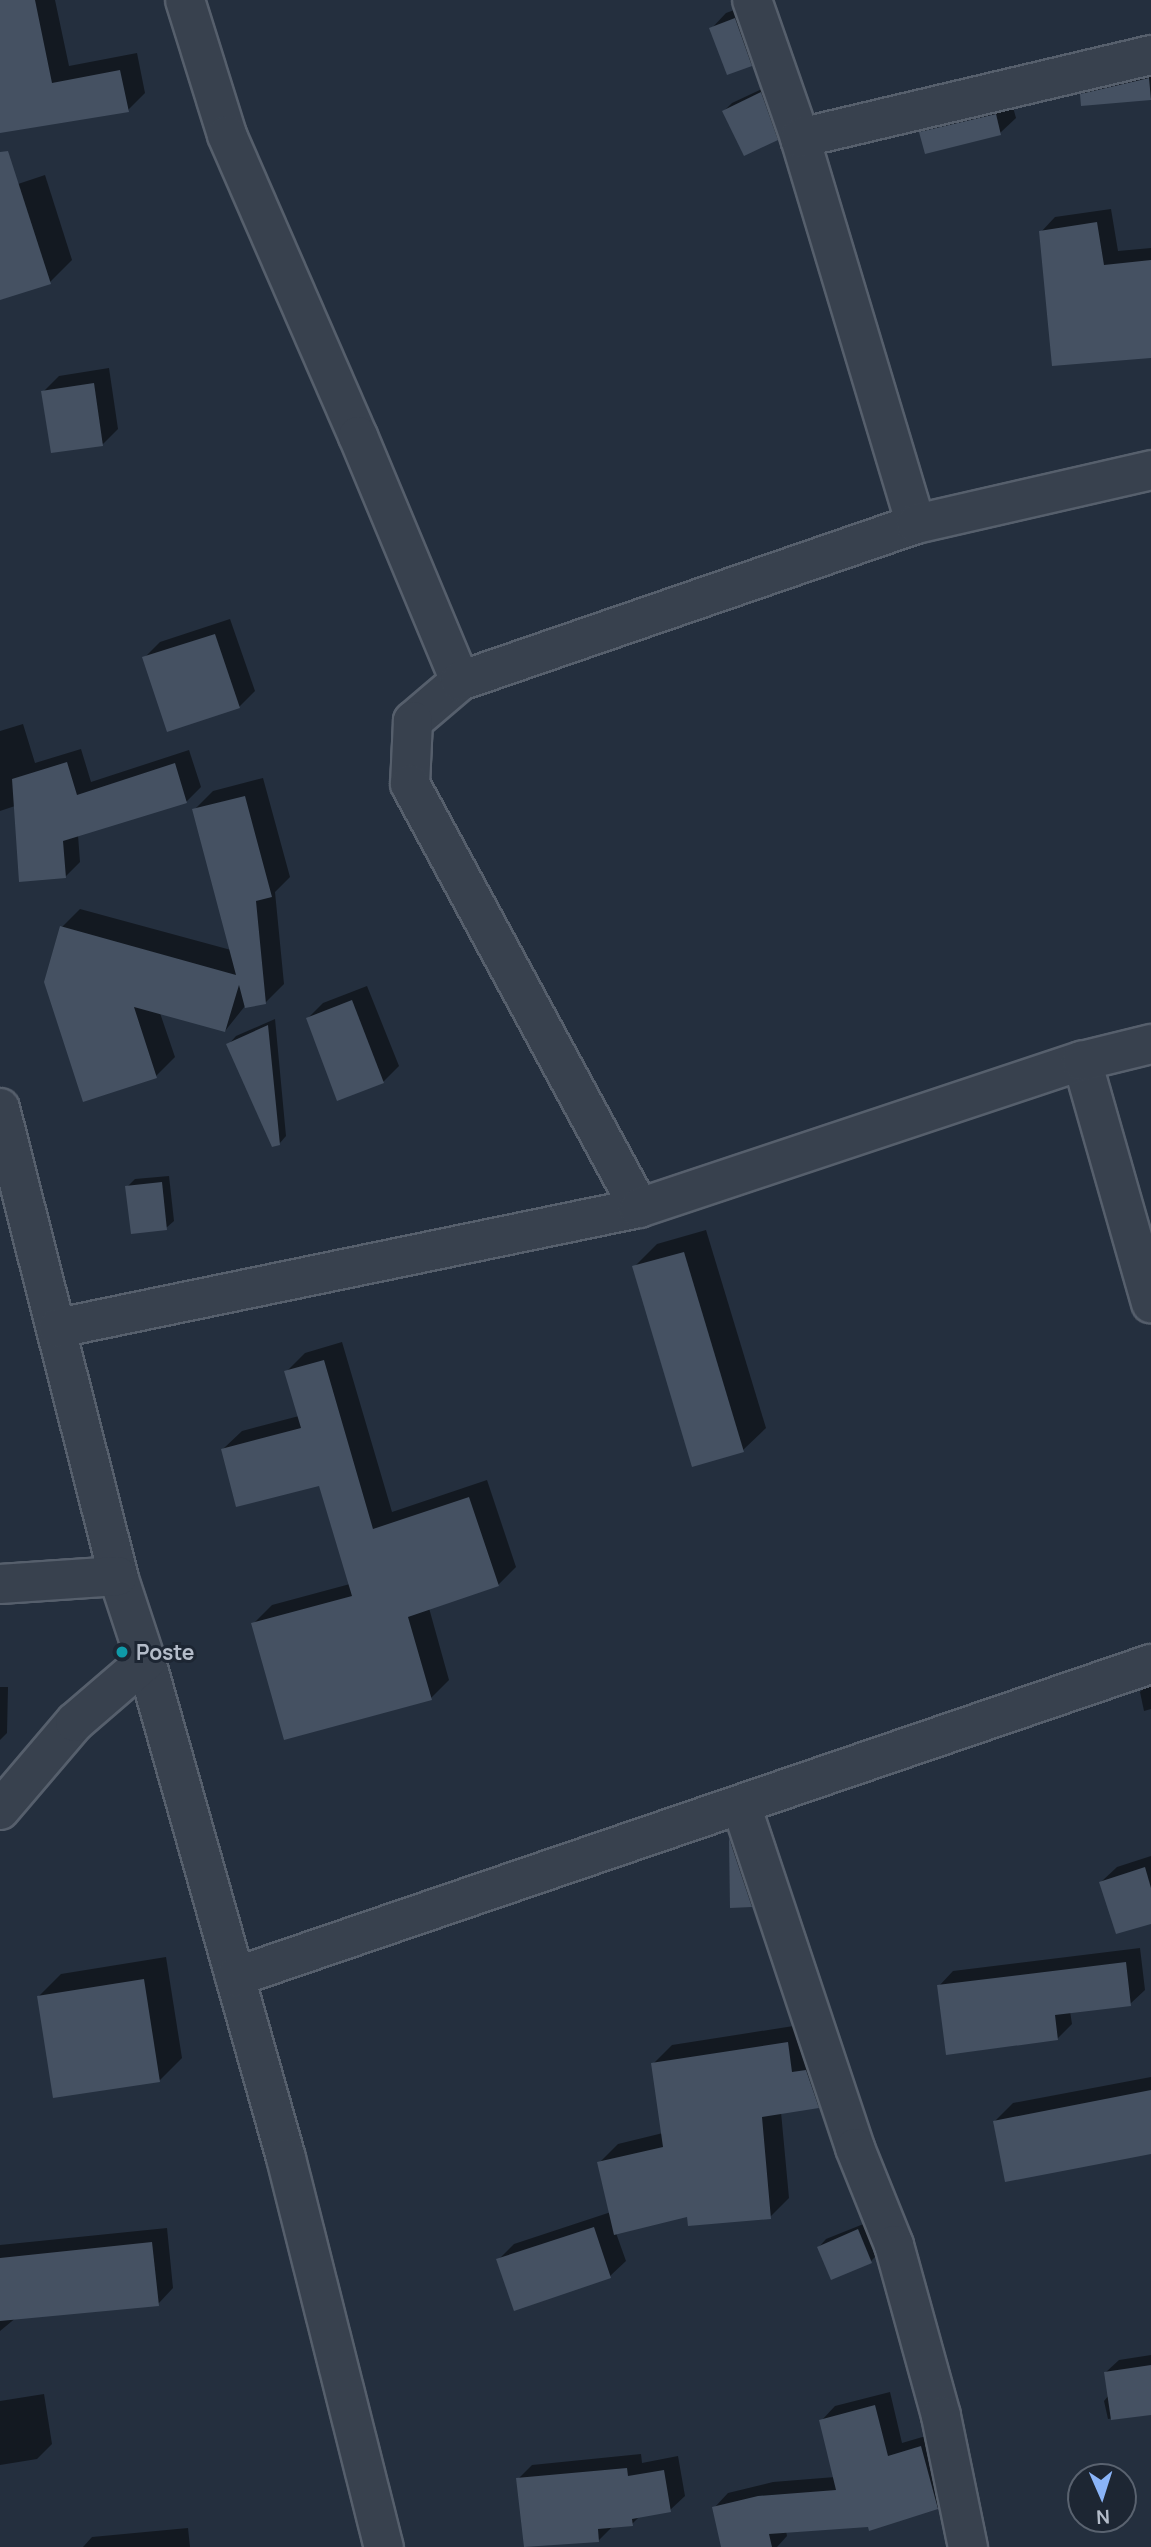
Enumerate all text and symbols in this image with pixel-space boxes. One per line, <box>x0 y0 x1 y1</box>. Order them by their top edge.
place label: Poste <box>136 1639 194 1665</box>
marker: Poste <box>114 1644 130 1660</box>
north arrow <box>1067 2463 1137 2533</box>
text: N <box>1095 2504 1110 2530</box>

